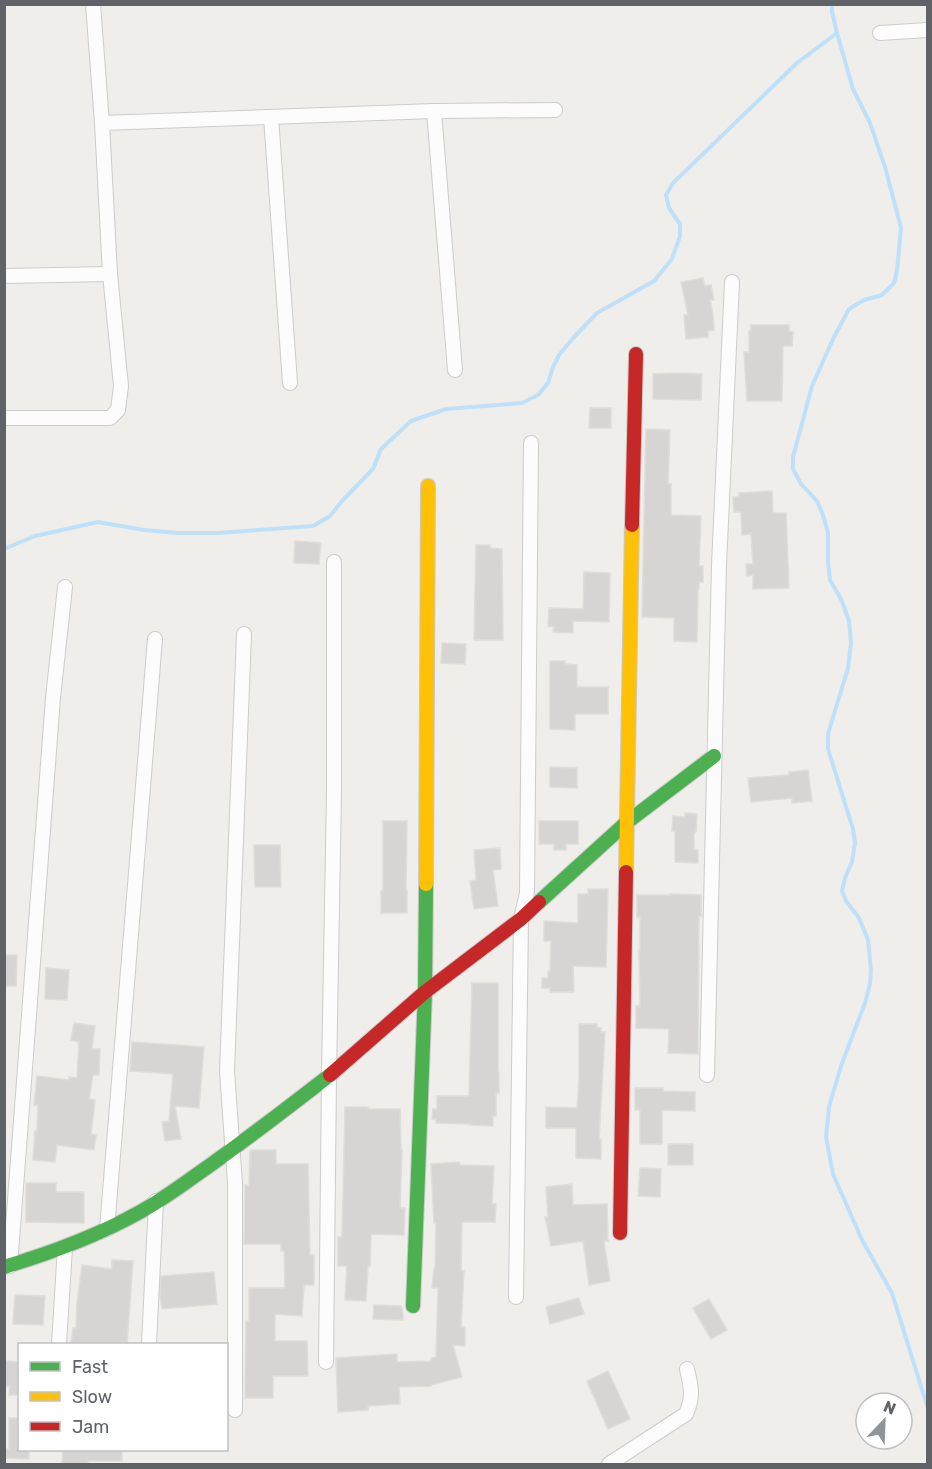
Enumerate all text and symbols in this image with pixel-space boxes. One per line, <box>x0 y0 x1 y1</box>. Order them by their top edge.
legend <box>18 1343 228 1451</box>
text: Fast <box>72 1356 108 1378</box>
text: Slow <box>72 1386 112 1408</box>
north arrow <box>854 1391 914 1451</box>
text: N <box>881 1397 899 1419</box>
text: Jam <box>72 1416 109 1438</box>

